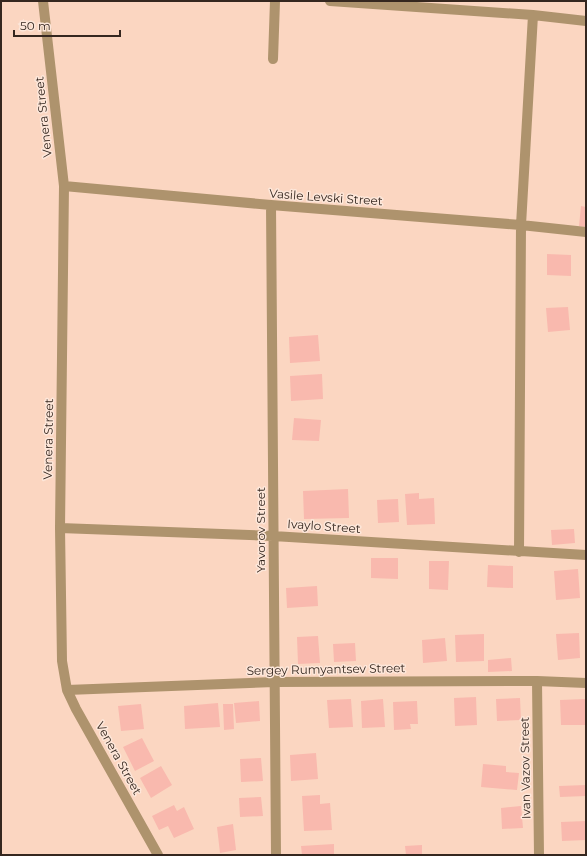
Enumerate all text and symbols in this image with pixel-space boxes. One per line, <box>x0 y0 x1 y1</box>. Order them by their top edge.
scale bar <box>14 12 120 38</box>
text: 50 m <box>20 18 51 33</box>
street label: Venera Street <box>31 76 55 158</box>
street label: Vasile Levski Street <box>269 186 383 208</box>
street label: Venera Street <box>40 398 56 480</box>
street label: Yavorov Street <box>253 487 268 573</box>
street label: Ivaylo Street <box>287 516 361 536</box>
street label: Sergey Rumyantsev Street <box>246 660 406 678</box>
street label: Ivan Vazov Street <box>517 717 533 819</box>
street label: Venera Street <box>93 719 145 797</box>

